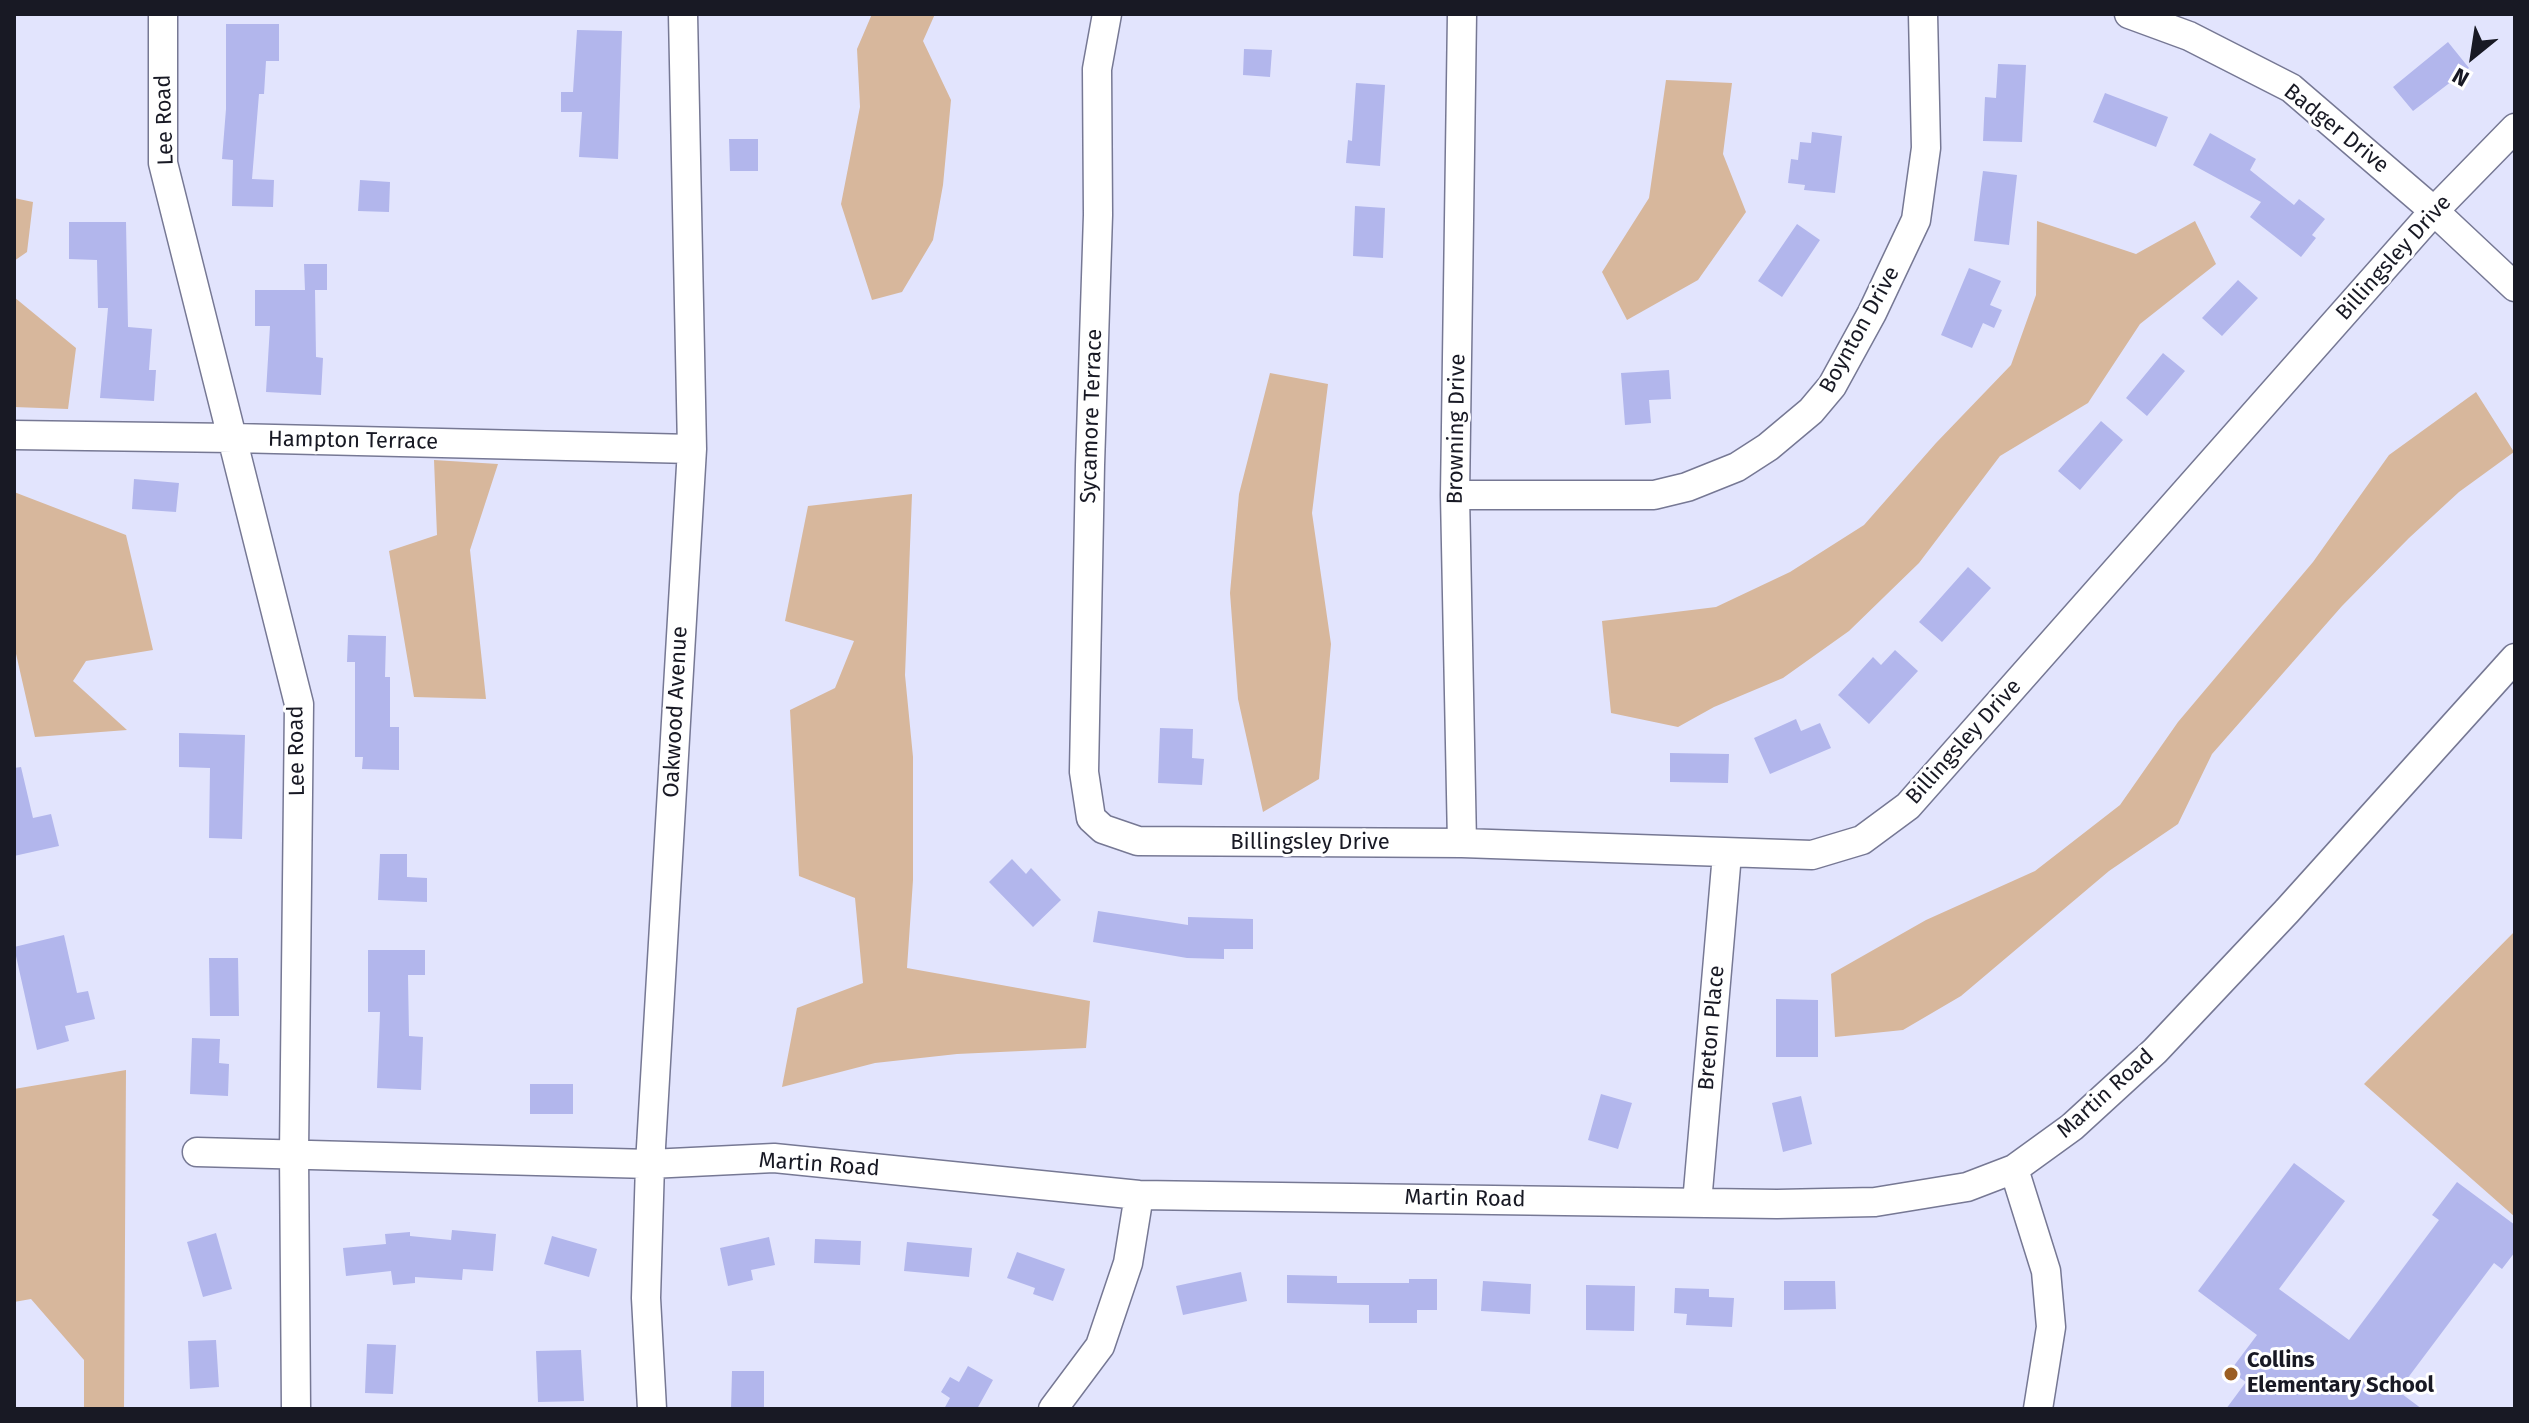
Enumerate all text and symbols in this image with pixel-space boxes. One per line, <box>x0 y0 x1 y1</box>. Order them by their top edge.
north arrow <box>2433 16 2513 96</box>
text: N <box>2448 62 2474 93</box>
street label: Lee Road <box>150 74 180 166</box>
street label: Badger Drive <box>2278 79 2394 179</box>
street label: Billingsley Drive <box>2331 190 2457 326</box>
street label: Boynton Drive <box>1814 262 1906 398</box>
street label: Sycamore Terrace <box>1076 328 1108 504</box>
street label: Browning Drive <box>1442 353 1472 505</box>
street label: Hampton Terrace <box>268 426 438 456</box>
street label: Oakwood Avenue <box>658 626 694 798</box>
street label: Billingsley Drive <box>1901 674 2027 810</box>
street label: Lee Road <box>283 705 311 797</box>
street label: Billingsley Drive <box>1230 830 1390 856</box>
street label: Breton Place <box>1693 964 1731 1092</box>
street label: Martin Road <box>2052 1044 2160 1144</box>
street label: Martin Road <box>758 1148 880 1182</box>
street label: Martin Road <box>1404 1185 1526 1213</box>
place label: Collins Elementary School <box>2247 1348 2434 1400</box>
marker: Collins Elementary School <box>2222 1365 2240 1383</box>

